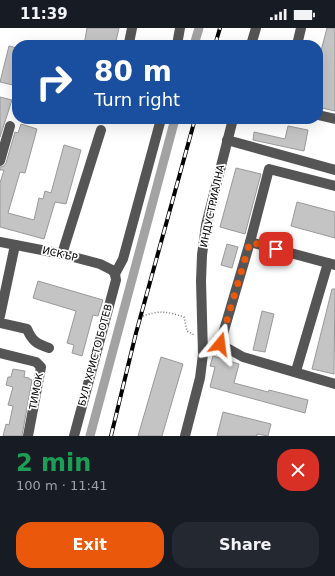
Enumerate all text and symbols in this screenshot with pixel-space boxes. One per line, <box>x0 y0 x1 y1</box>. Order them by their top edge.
text: 11:39 <box>20 5 68 23</box>
text: 80 m <box>94 55 172 88</box>
icon: right <box>28 56 80 108</box>
text: Turn right <box>94 89 180 110</box>
street label: ИНДУСТРИАЛНА <box>198 164 226 248</box>
pin <box>259 232 293 266</box>
icon: arrive <box>265 238 287 260</box>
street label: ИСКЪР <box>41 245 79 263</box>
street label: БУЛ. ХРИСТО БОТЕВ <box>76 303 114 407</box>
position arrow <box>199 323 241 365</box>
street label: ТИМОК <box>27 372 45 411</box>
text: 2 min <box>16 449 91 477</box>
button: close <box>277 449 319 491</box>
text: 100 m · 11:41 <box>16 478 107 493</box>
button: Exit <box>16 522 164 568</box>
button: Share <box>172 522 319 568</box>

